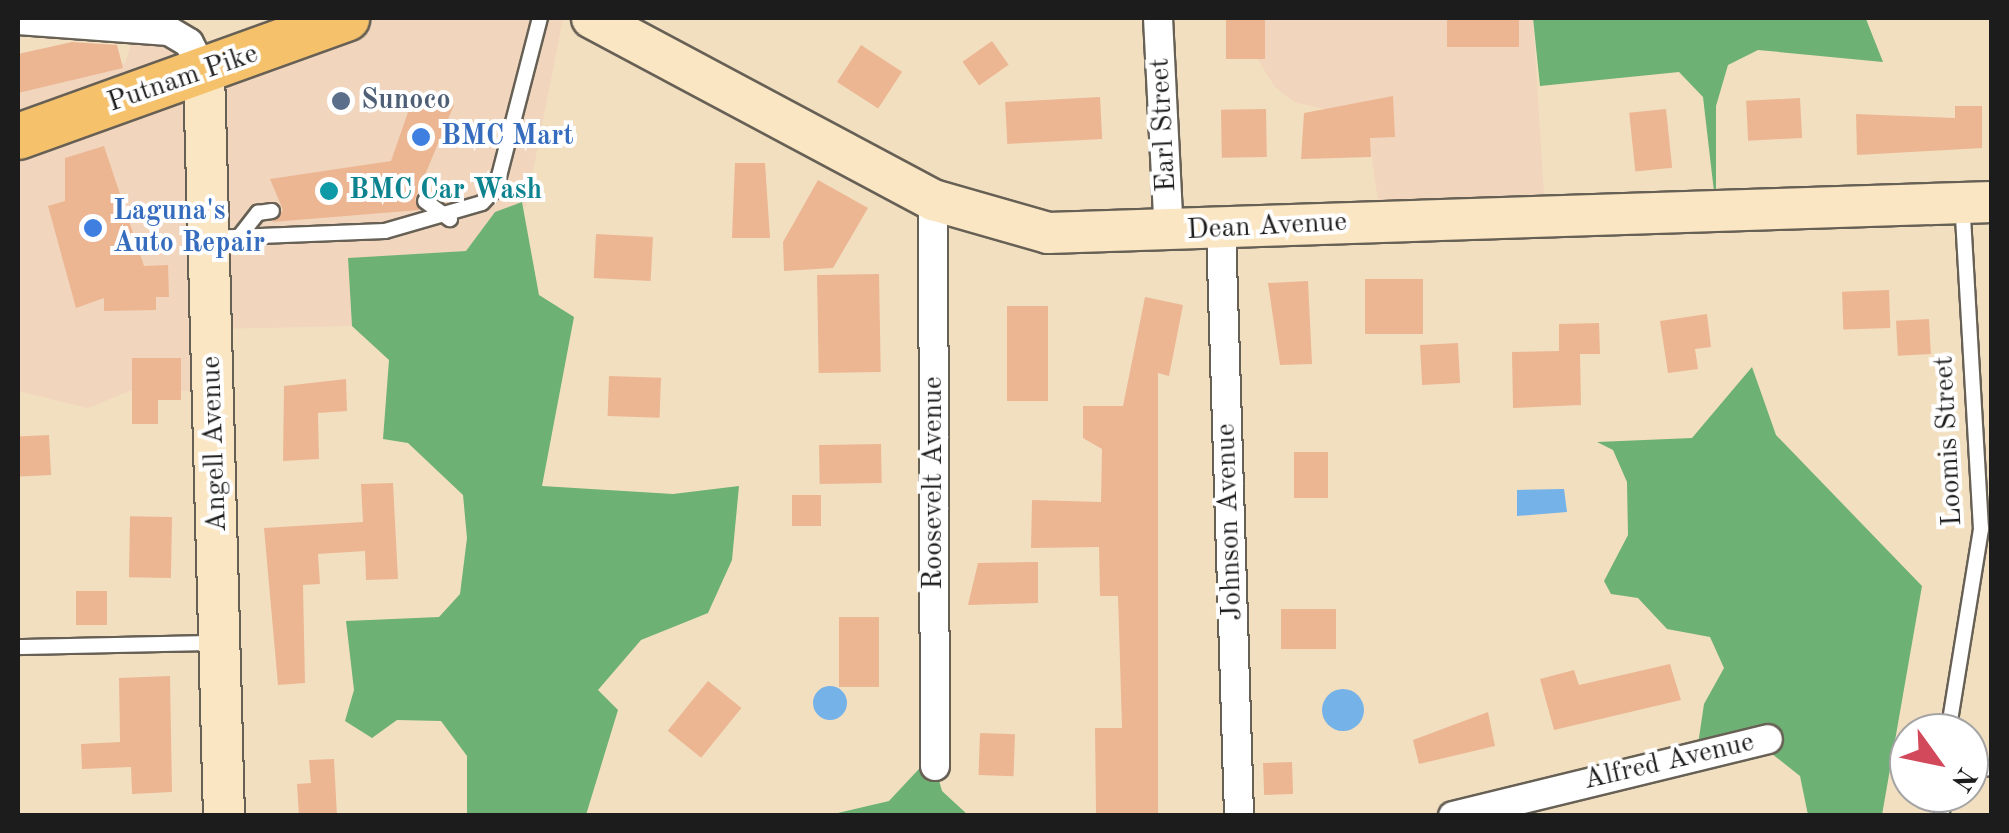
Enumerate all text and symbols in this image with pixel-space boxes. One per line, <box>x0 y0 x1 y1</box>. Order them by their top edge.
street label: Putnam Pike <box>103 38 263 120</box>
street label: Earl Street <box>1144 57 1184 193</box>
place label: Sunoco <box>361 84 451 118</box>
marker: Sunoco <box>330 90 352 112</box>
place label: BMC Mart <box>441 120 574 154</box>
marker: BMC Mart <box>410 126 432 148</box>
place label: BMC Car Wash <box>349 174 542 208</box>
marker: BMC Car Wash <box>318 180 340 202</box>
place label: Laguna's Auto Repair <box>113 195 265 261</box>
street label: Dean Avenue <box>1186 206 1348 248</box>
marker: Laguna's Auto Repair <box>82 217 104 239</box>
street label: Angell Avenue <box>195 355 235 533</box>
street label: Loomis Street <box>1928 355 1970 527</box>
street label: Roosevelt Avenue <box>917 376 951 590</box>
street label: Johnson Avenue <box>1210 423 1250 621</box>
north arrow <box>1889 713 1989 813</box>
street label: Alfred Avenue <box>1580 726 1758 798</box>
text: N <box>1945 762 1980 795</box>

